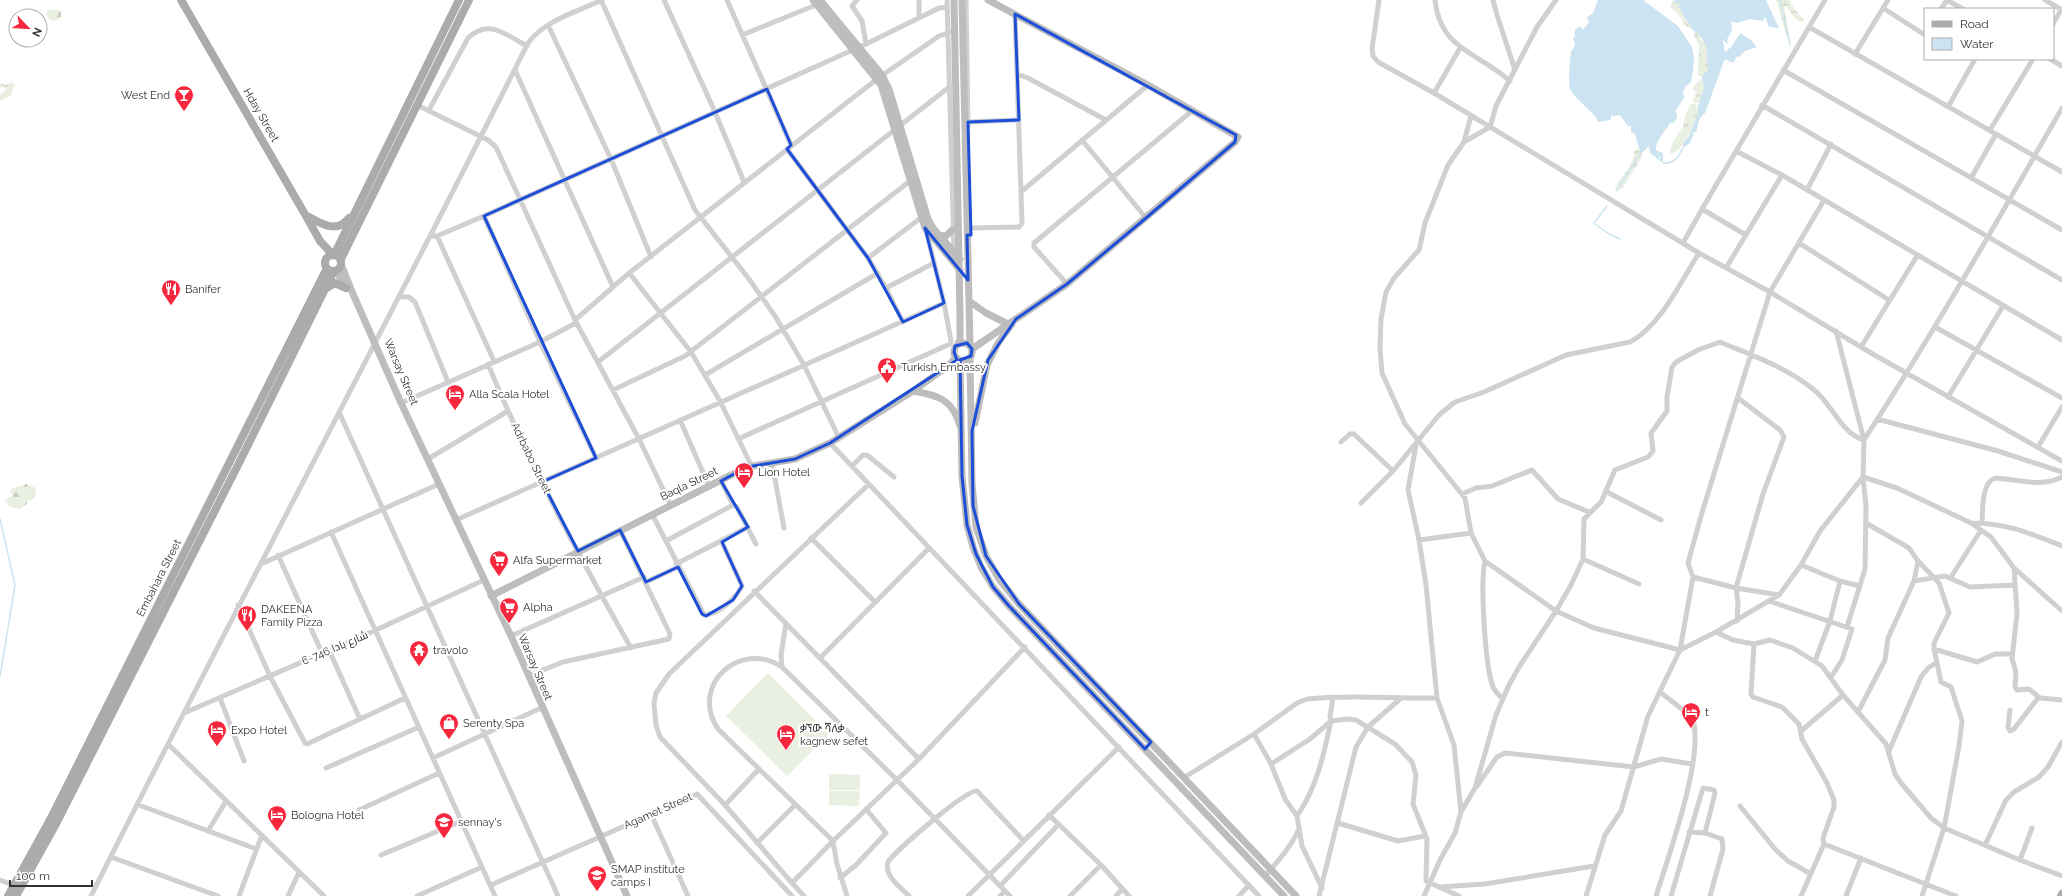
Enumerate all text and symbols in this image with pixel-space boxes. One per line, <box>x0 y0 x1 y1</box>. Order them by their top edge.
north arrow <box>8 8 48 48</box>
legend <box>1924 8 2054 60</box>
text: Road <box>1960 17 1989 31</box>
text: N <box>29 25 44 39</box>
text: Water <box>1960 37 1994 51</box>
bar icon: West End <box>173 84 195 112</box>
street label: Hday Street <box>240 86 282 144</box>
place label: West End <box>121 89 170 102</box>
restaurant icon: Banifer <box>160 278 182 306</box>
place label: Banifer <box>185 283 221 296</box>
street label: Warsay Street <box>381 337 421 407</box>
public building icon: Turkish Embassy <box>876 356 898 384</box>
place label: Turkish Embassy <box>901 361 986 374</box>
hotel icon: Alla Scala Hotel <box>444 383 466 411</box>
place label: Alla Scala Hotel <box>469 388 549 401</box>
street label: Adrbabo Street <box>508 420 554 496</box>
hotel icon: Lion Hotel <box>733 461 755 489</box>
street label: Baqla Street <box>658 464 720 504</box>
place label: Lion Hotel <box>758 466 810 479</box>
street label: Embahara Street <box>134 537 184 619</box>
supermarket icon: Alfa Supermarket <box>488 549 510 577</box>
place label: Alfa Supermarket <box>513 554 602 567</box>
supermarket icon: Alpha <box>498 596 520 624</box>
place label: Alpha <box>523 601 553 614</box>
place label: DAKEENA Family Pizza <box>261 603 323 629</box>
restaurant icon: DAKEENA Family Pizza <box>236 604 258 632</box>
street label: شارع بادا 746-6 <box>300 628 370 669</box>
street label: Warsay Street <box>515 632 555 702</box>
temple icon: travolo <box>408 639 430 667</box>
place label: travolo <box>433 644 469 657</box>
hotel icon: t <box>1680 701 1702 729</box>
place label: t <box>1705 706 1709 719</box>
shop icon: Serenty Spa <box>438 712 460 740</box>
place label: Serenty Spa <box>463 717 524 730</box>
hotel icon: Expo Hotel <box>206 719 228 747</box>
place label: ቃኘው ሻለቃ kagnew sefet <box>800 722 868 748</box>
hotel icon: ቃኘው ሻለቃ kagnew sefet <box>775 723 797 751</box>
place label: Expo Hotel <box>231 724 287 737</box>
street label: Agamet Street <box>622 790 695 832</box>
hotel icon: Bologna Hotel <box>266 804 288 832</box>
place label: Bologna Hotel <box>291 809 364 822</box>
school or university icon: sennay's <box>433 811 455 839</box>
place label: sennay's <box>458 816 502 829</box>
scale bar <box>10 862 92 888</box>
place label: SMAP institute camps I <box>611 863 685 889</box>
school or university icon: SMAP institute camps I <box>586 864 608 892</box>
text: 100 m <box>16 869 50 883</box>

